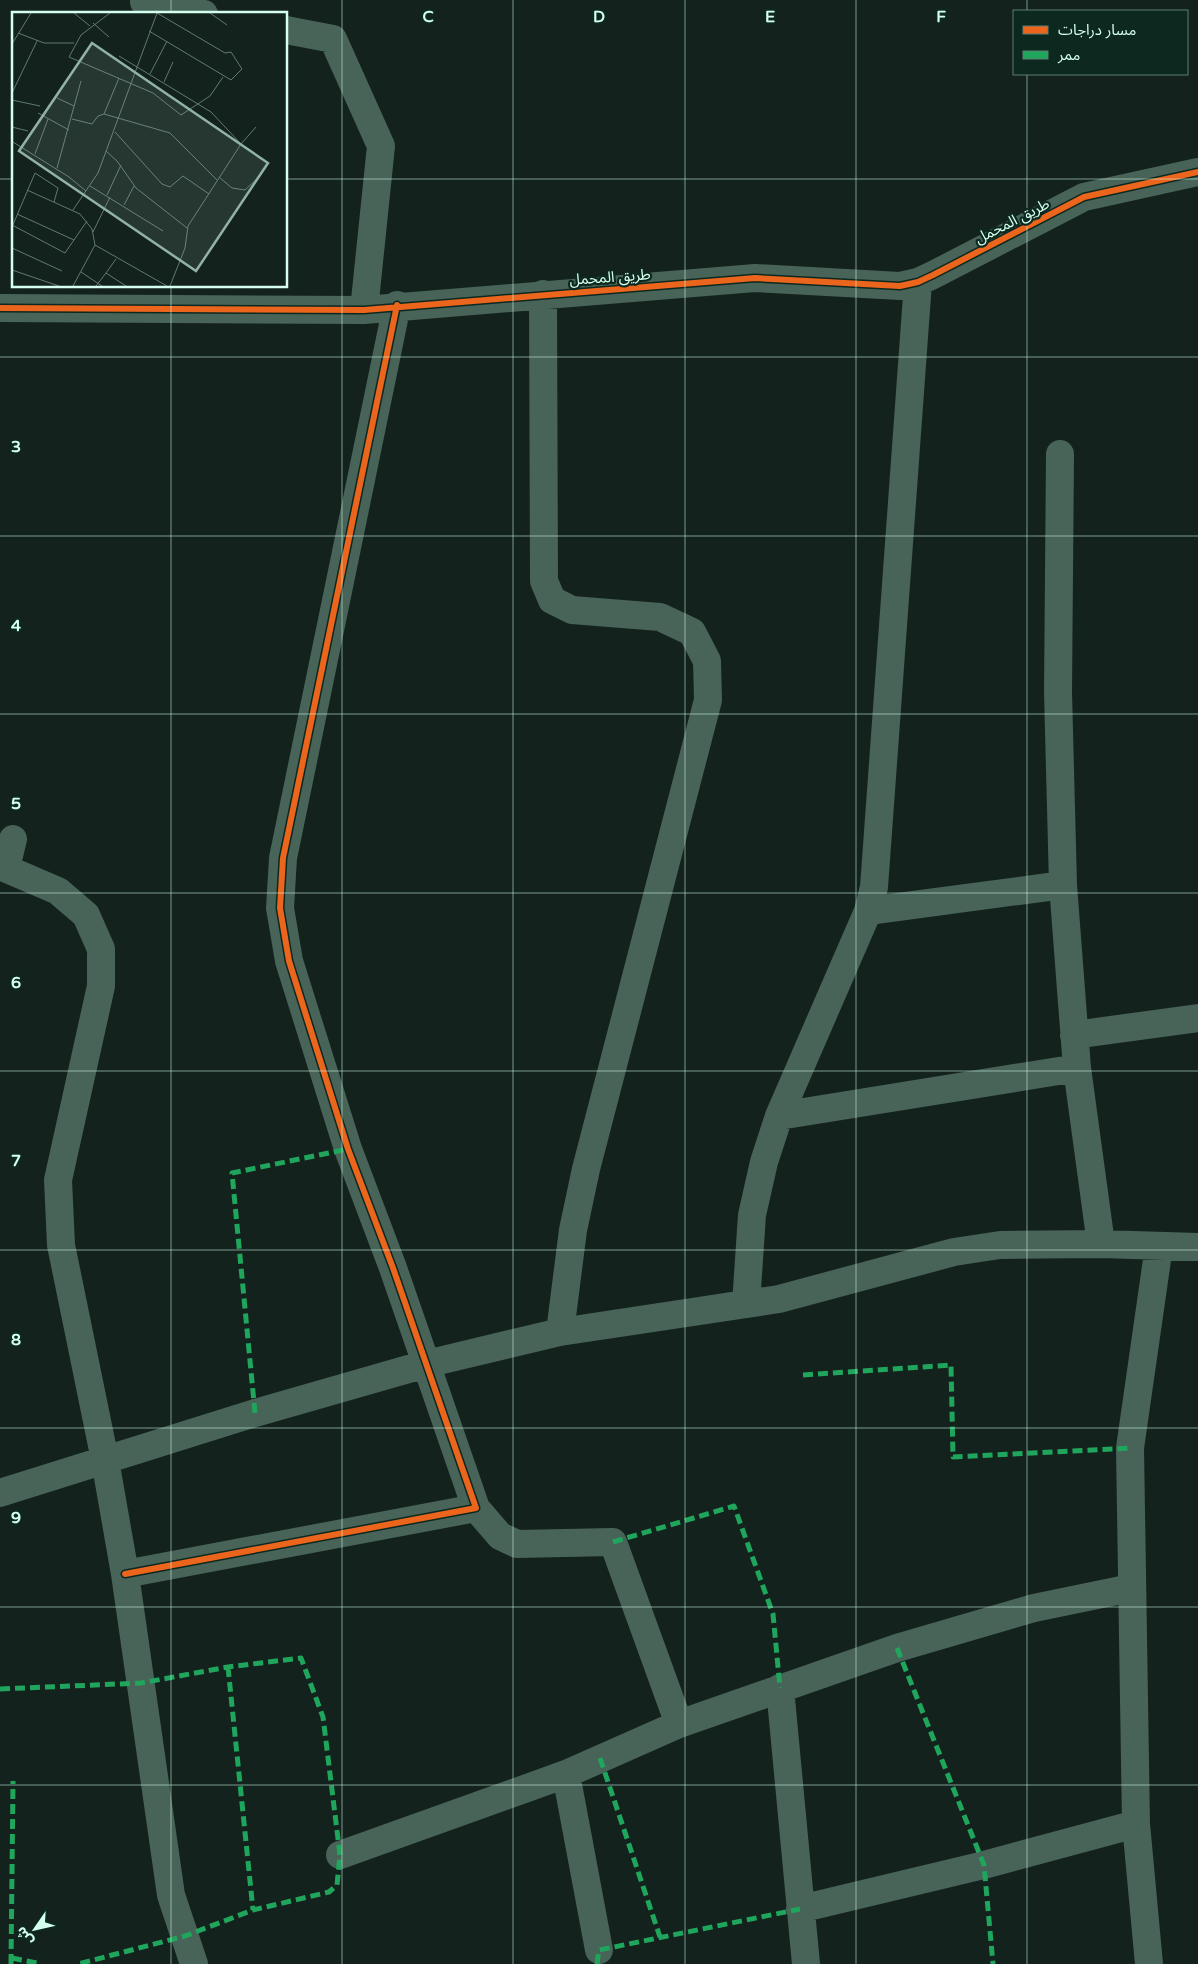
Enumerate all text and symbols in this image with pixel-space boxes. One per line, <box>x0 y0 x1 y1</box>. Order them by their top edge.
text: C <box>422 7 434 27</box>
text: D <box>593 7 605 27</box>
text: E <box>765 7 775 27</box>
text: F <box>936 7 946 27</box>
legend <box>1013 10 1188 75</box>
inset map <box>12 12 288 288</box>
text: مسار دراجات <box>1058 21 1136 39</box>
text: ممر <box>1057 46 1081 64</box>
street label: طريق المحمل <box>972 194 1053 248</box>
street label: طريق المحمل <box>569 265 651 290</box>
text: 3 <box>11 437 21 457</box>
text: 4 <box>11 616 21 636</box>
text: 5 <box>11 794 21 814</box>
text: 6 <box>11 973 21 993</box>
text: 7 <box>11 1151 21 1171</box>
text: 8 <box>11 1330 21 1350</box>
text: 9 <box>11 1508 21 1528</box>
north arrow <box>10 1904 60 1954</box>
text: ش <box>12 1923 37 1949</box>

